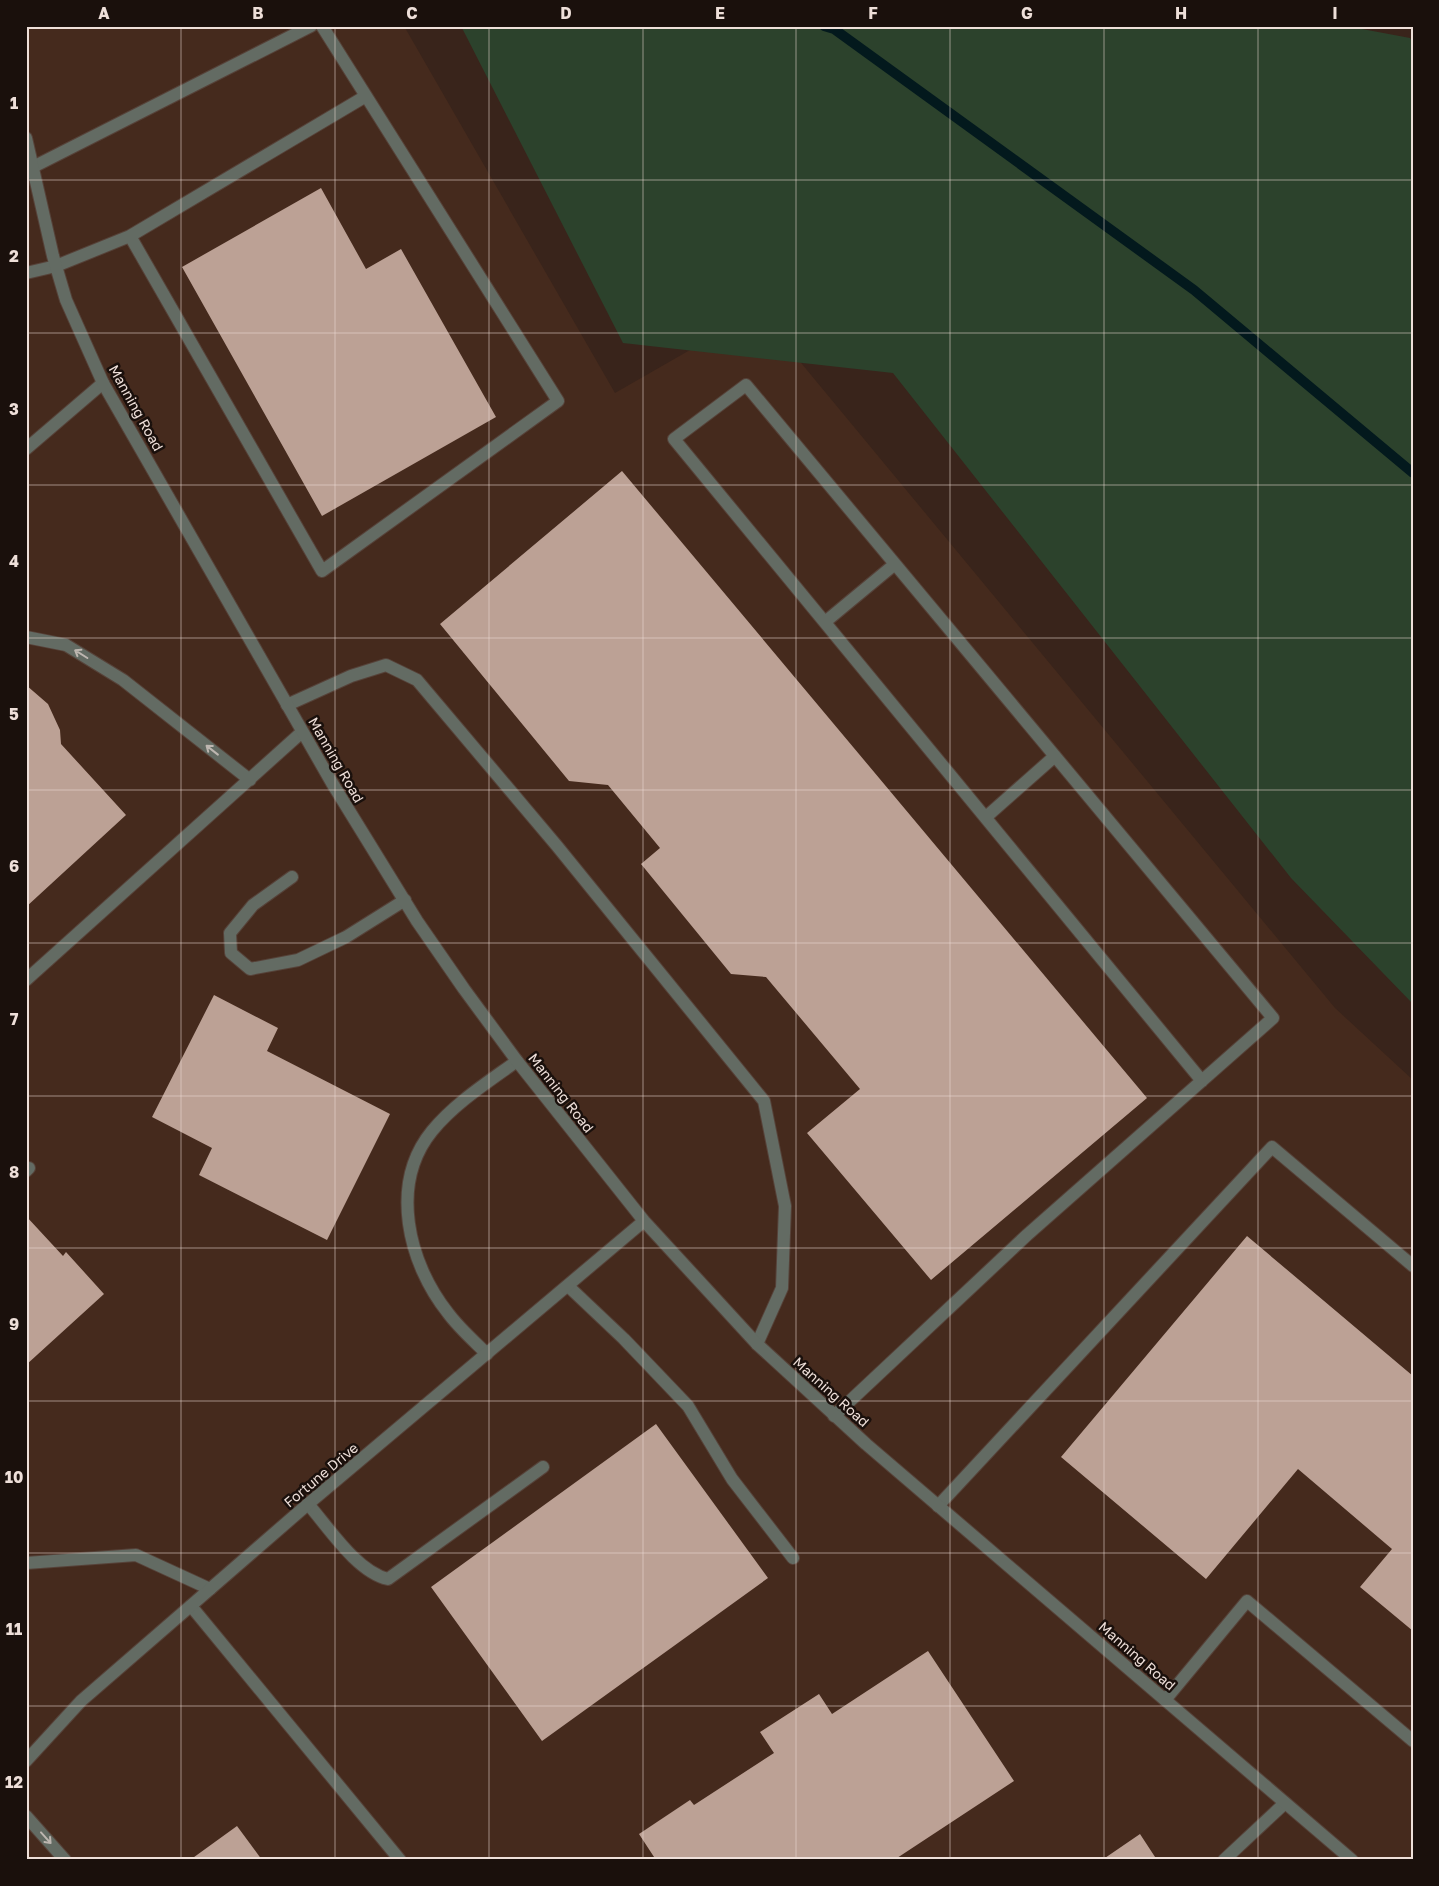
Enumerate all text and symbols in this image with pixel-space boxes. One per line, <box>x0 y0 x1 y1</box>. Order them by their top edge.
text: A <box>98 3 110 23</box>
text: B <box>252 3 264 23</box>
text: C <box>406 3 418 23</box>
text: D <box>560 3 572 23</box>
text: E <box>715 3 725 23</box>
text: F <box>868 3 878 23</box>
text: G <box>1021 3 1033 23</box>
text: H <box>1175 3 1187 23</box>
text: I <box>1332 3 1338 23</box>
text: 1 <box>10 93 18 113</box>
text: 2 <box>9 246 19 266</box>
street label: Manning Road <box>106 362 167 454</box>
text: 3 <box>9 399 19 419</box>
text: 4 <box>9 551 19 571</box>
one-way arrow <box>74 649 88 659</box>
text: 5 <box>9 704 19 724</box>
street label: Manning Road <box>305 714 368 806</box>
one-way arrow <box>206 744 219 755</box>
text: 6 <box>9 856 19 876</box>
text: 7 <box>10 1009 19 1029</box>
street label: Manning Road <box>525 1050 598 1136</box>
text: 8 <box>9 1162 19 1182</box>
text: 9 <box>9 1314 19 1334</box>
street label: Manning Road <box>790 1353 873 1430</box>
street label: Fortune Drive <box>280 1439 361 1510</box>
text: 10 <box>5 1467 23 1487</box>
street label: Manning Road <box>1096 1618 1179 1694</box>
text: 11 <box>6 1619 22 1639</box>
text: 12 <box>5 1772 23 1792</box>
one-way arrow <box>40 1831 52 1844</box>

